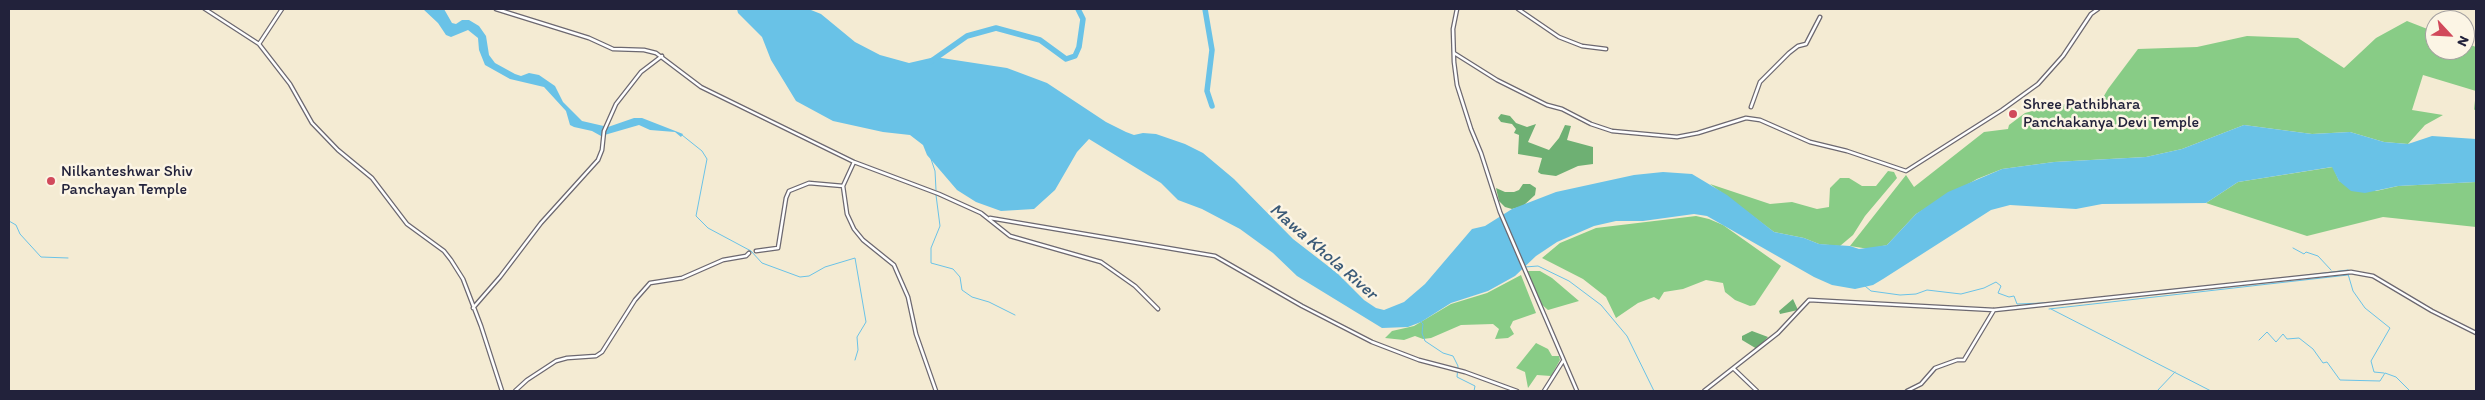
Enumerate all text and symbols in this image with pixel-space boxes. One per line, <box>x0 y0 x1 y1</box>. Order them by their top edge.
north arrow <box>2425 10 2475 60</box>
text: N <box>2453 33 2473 49</box>
place label: Shree Pathibhara Panchakanya Devi Temple <box>2023 95 2199 133</box>
marker: Shree Pathibhara Panchakanya Devi Temple <box>2007 108 2019 120</box>
place label: Nilkanteshwar Shiv Panchayan Temple <box>61 162 193 200</box>
marker: Nilkanteshwar Shiv Panchayan Temple <box>45 175 57 187</box>
water label: Mawa Khola River <box>1265 199 1381 305</box>

